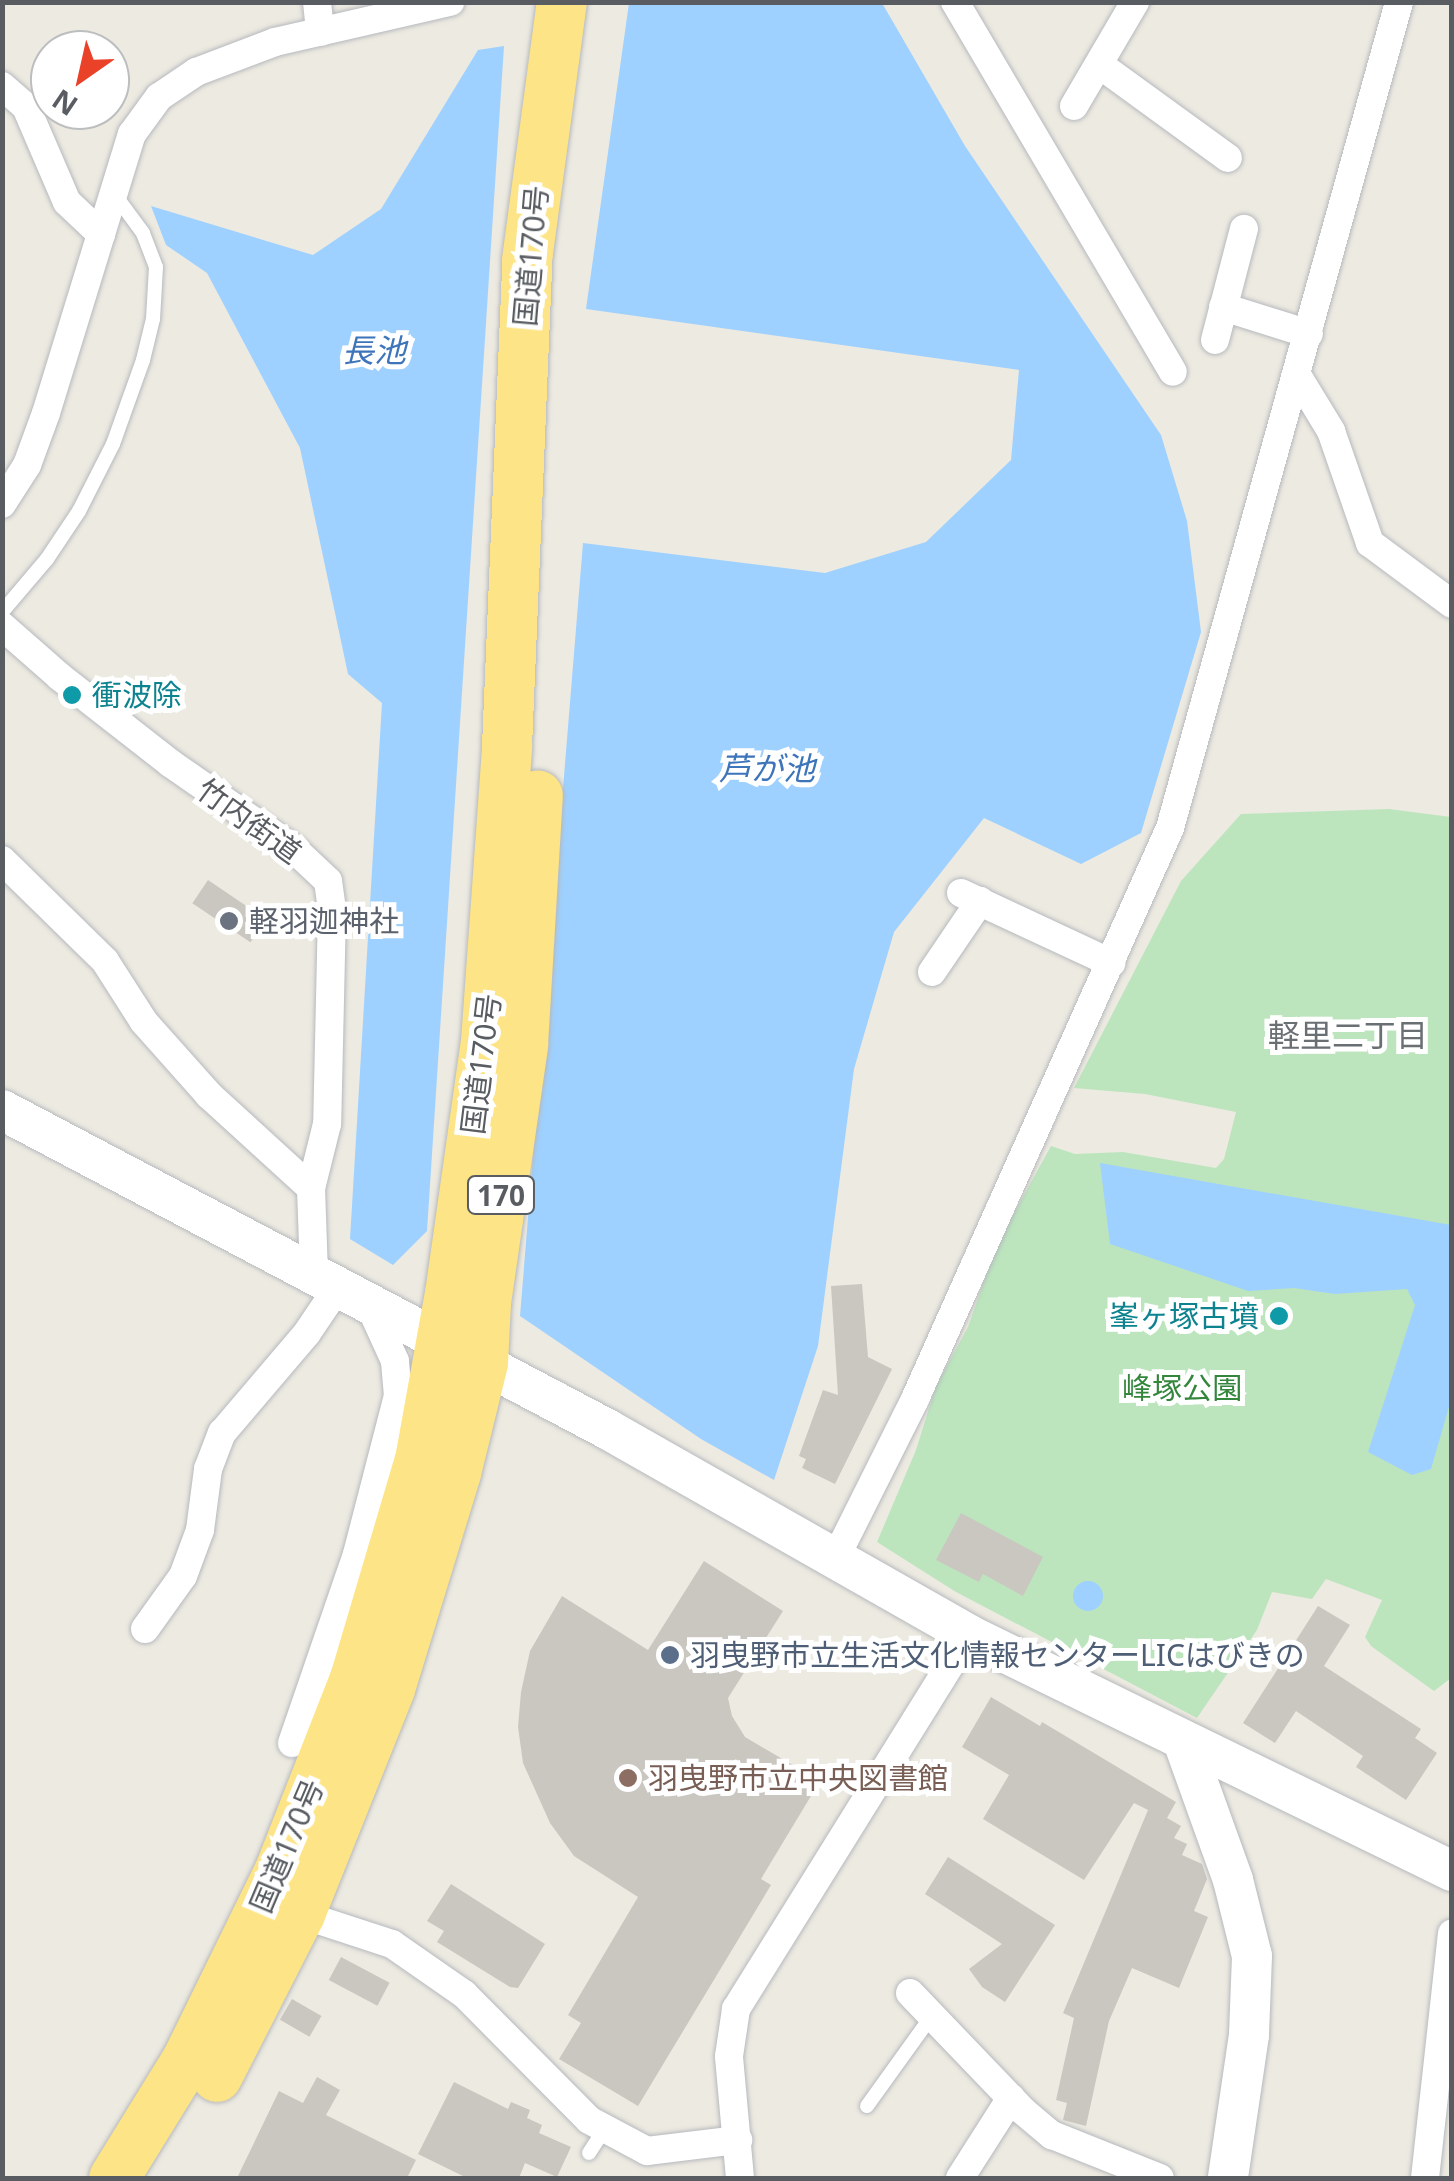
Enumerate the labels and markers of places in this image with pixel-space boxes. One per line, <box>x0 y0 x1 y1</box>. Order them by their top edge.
place label: 衝波除 <box>92 677 182 713</box>
marker: 衝波除 <box>61 684 83 706</box>
place label: 軽羽迦神社 <box>249 903 399 939</box>
marker: 軽羽迦神社 <box>218 910 240 932</box>
place label: 峯ヶ塚古墳 <box>1109 1298 1259 1334</box>
marker: 峯ヶ塚古墳 <box>1268 1305 1290 1327</box>
place label: 羽曳野市立生活文化情報センターLICはびきの <box>690 1637 1305 1673</box>
marker: 羽曳野市立生活文化情報センターLICはびきの <box>659 1644 681 1666</box>
place label: 羽曳野市立中央図書館 <box>648 1760 948 1796</box>
marker: 羽曳野市立中央図書館 <box>617 1767 639 1789</box>

